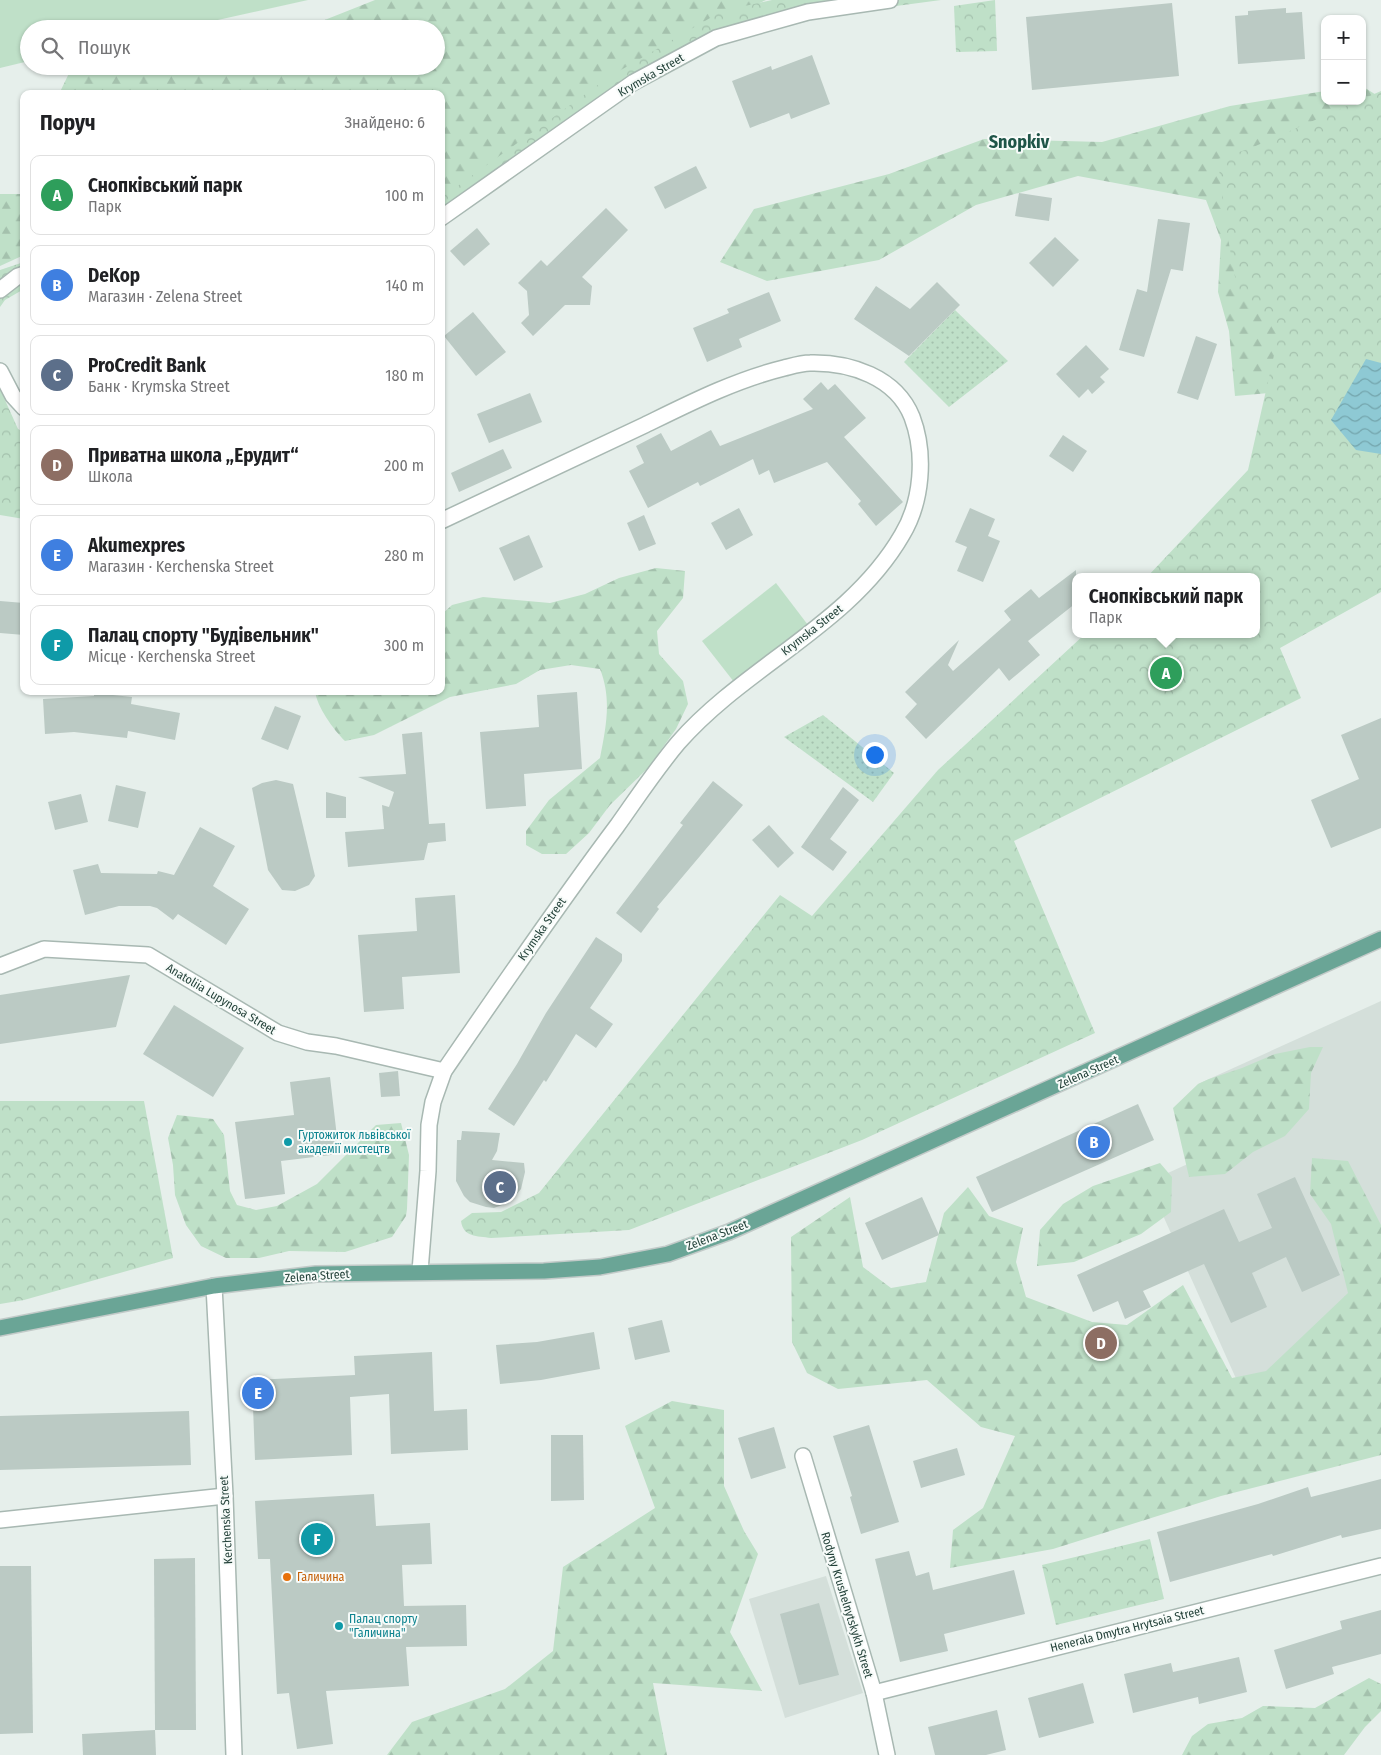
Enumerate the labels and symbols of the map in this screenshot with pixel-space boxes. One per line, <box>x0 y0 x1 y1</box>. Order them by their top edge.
street label: Krymska Street <box>616 50 687 100</box>
district label: Snopkiv <box>989 131 1050 153</box>
street label: Krymska Street <box>779 602 845 658</box>
pin: A <box>1150 654 1182 692</box>
your location <box>862 742 888 768</box>
street label: Krymska Street <box>515 895 569 963</box>
street label: Anatoliia Lupynosa Street <box>164 961 278 1037</box>
street label: Zelena Street <box>1056 1052 1121 1092</box>
pin: B <box>1078 1123 1110 1161</box>
place label: Гуртожиток львівської академії мистецтв <box>298 1128 412 1156</box>
marker: Гуртожиток львівської академії мистецтв <box>282 1136 294 1148</box>
pin: C <box>484 1168 516 1206</box>
street label: Zelena Street <box>684 1217 750 1253</box>
street label: Zelena Street <box>284 1267 350 1285</box>
pin: D <box>1085 1324 1117 1362</box>
pin: E <box>242 1374 274 1412</box>
street label: Kerchenska Street <box>217 1475 235 1565</box>
pin: F <box>301 1520 333 1558</box>
street label: Rodyny Krushelnytskykh Street <box>818 1530 876 1680</box>
place label: Галичина <box>297 1570 345 1584</box>
marker: Галичина <box>281 1571 293 1583</box>
street label: Henerala Dmytra Hrytsaia Street <box>1049 1603 1205 1655</box>
place label: Палац спорту "Галичина" <box>349 1612 418 1640</box>
marker: Палац спорту "Галичина" <box>333 1620 345 1632</box>

